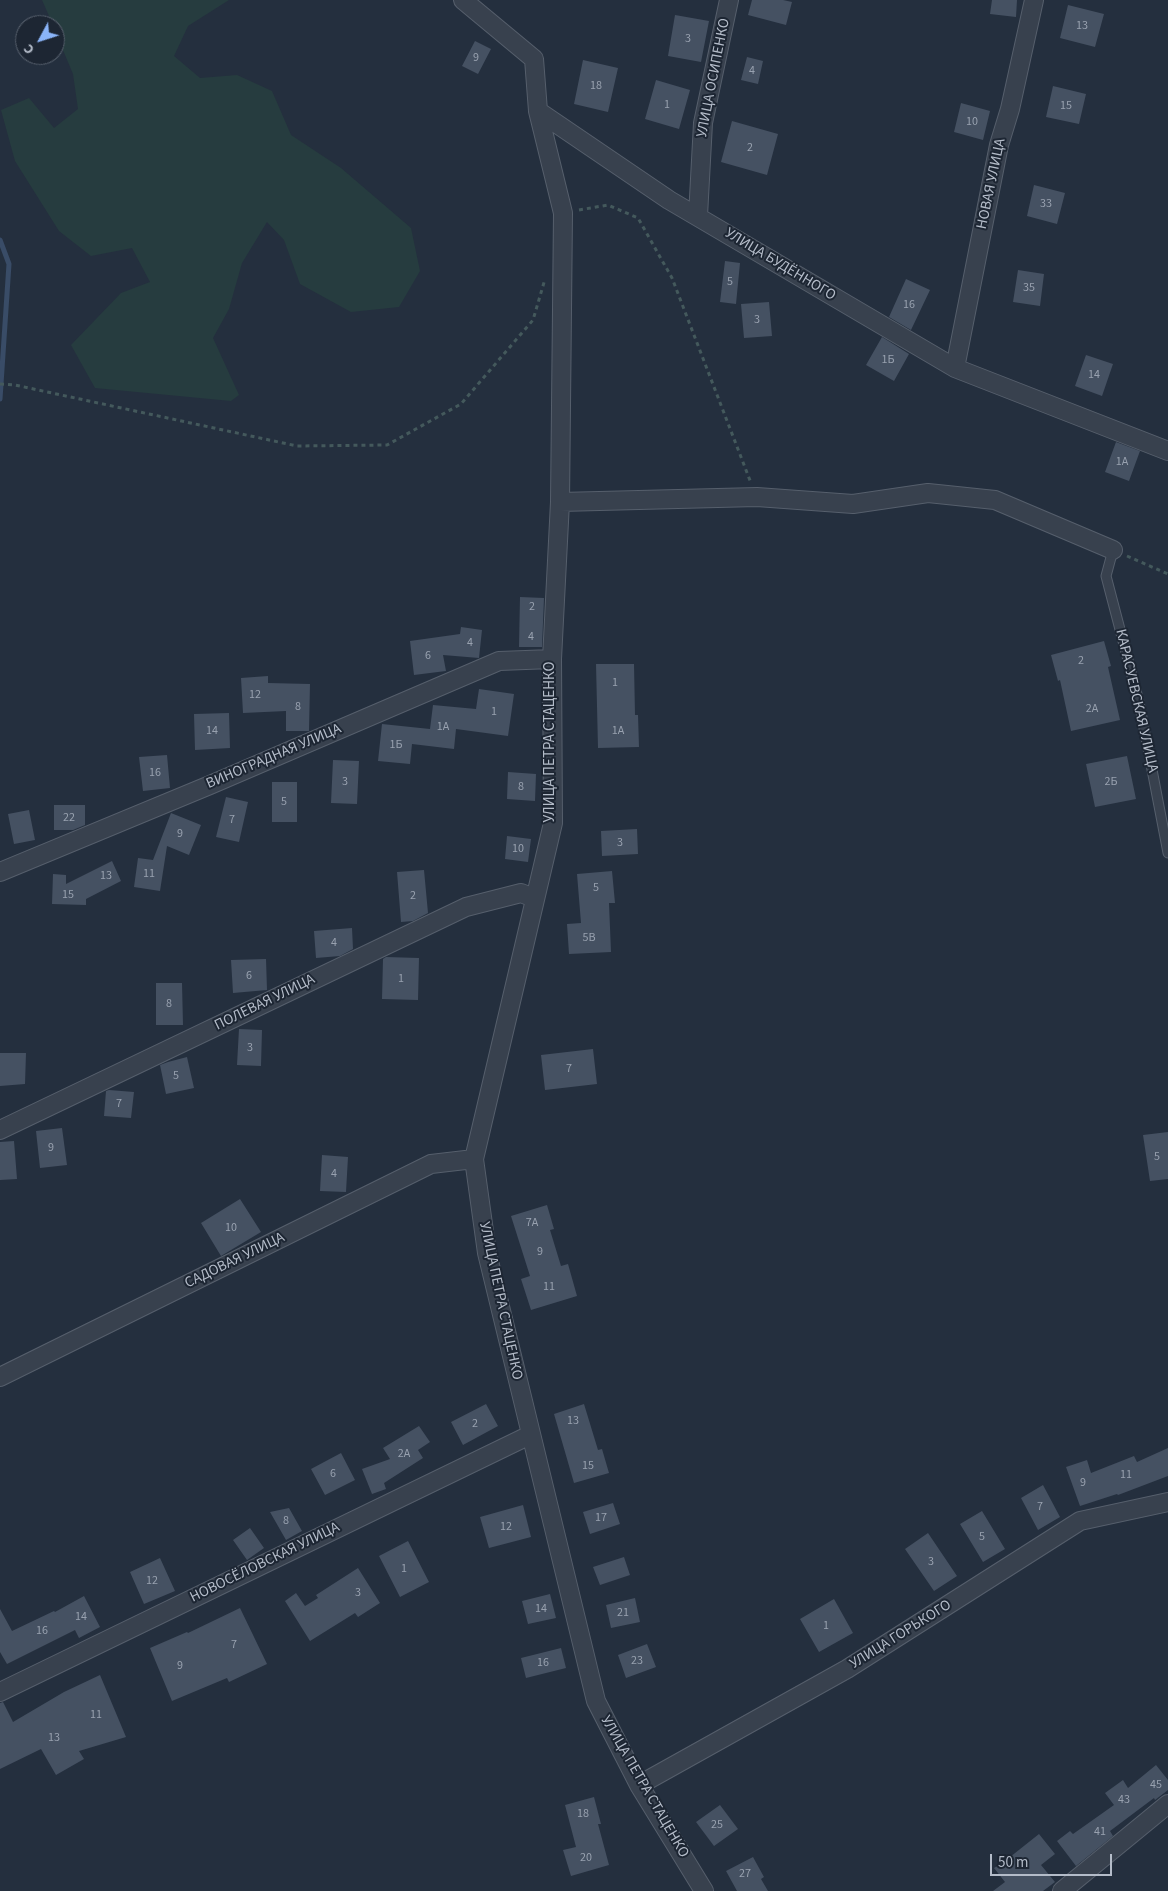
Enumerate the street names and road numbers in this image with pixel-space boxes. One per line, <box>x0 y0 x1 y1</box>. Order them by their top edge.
street label: УЛИЦА ОСИПЕНКО <box>694 17 734 139</box>
street label: НОВАЯ УЛИЦА <box>974 137 1010 231</box>
street label: УЛИЦА БУДЁННОГО <box>721 225 839 305</box>
street label: КАРАСУЕВСКАЯ УЛИЦА <box>1111 628 1161 774</box>
street label: УЛИЦА ПЕТРА СТАЦЕНКО <box>542 662 560 822</box>
street label: ВИНОГРАДНАЯ УЛИЦА <box>204 720 344 794</box>
street label: ПОЛЕВАЯ УЛИЦА <box>212 971 318 1035</box>
street label: УЛИЦА ПЕТРА СТАЦЕНКО <box>474 1220 526 1382</box>
street label: САДОВАЯ УЛИЦА <box>182 1229 288 1293</box>
street label: НОВОСЁЛОВСКАЯ УЛИЦА <box>187 1519 343 1607</box>
street label: УЛИЦА ГОРЬКОГО <box>847 1597 955 1673</box>
street label: УЛИЦА ПЕТРА СТАЦЕНКО <box>596 1713 692 1861</box>

